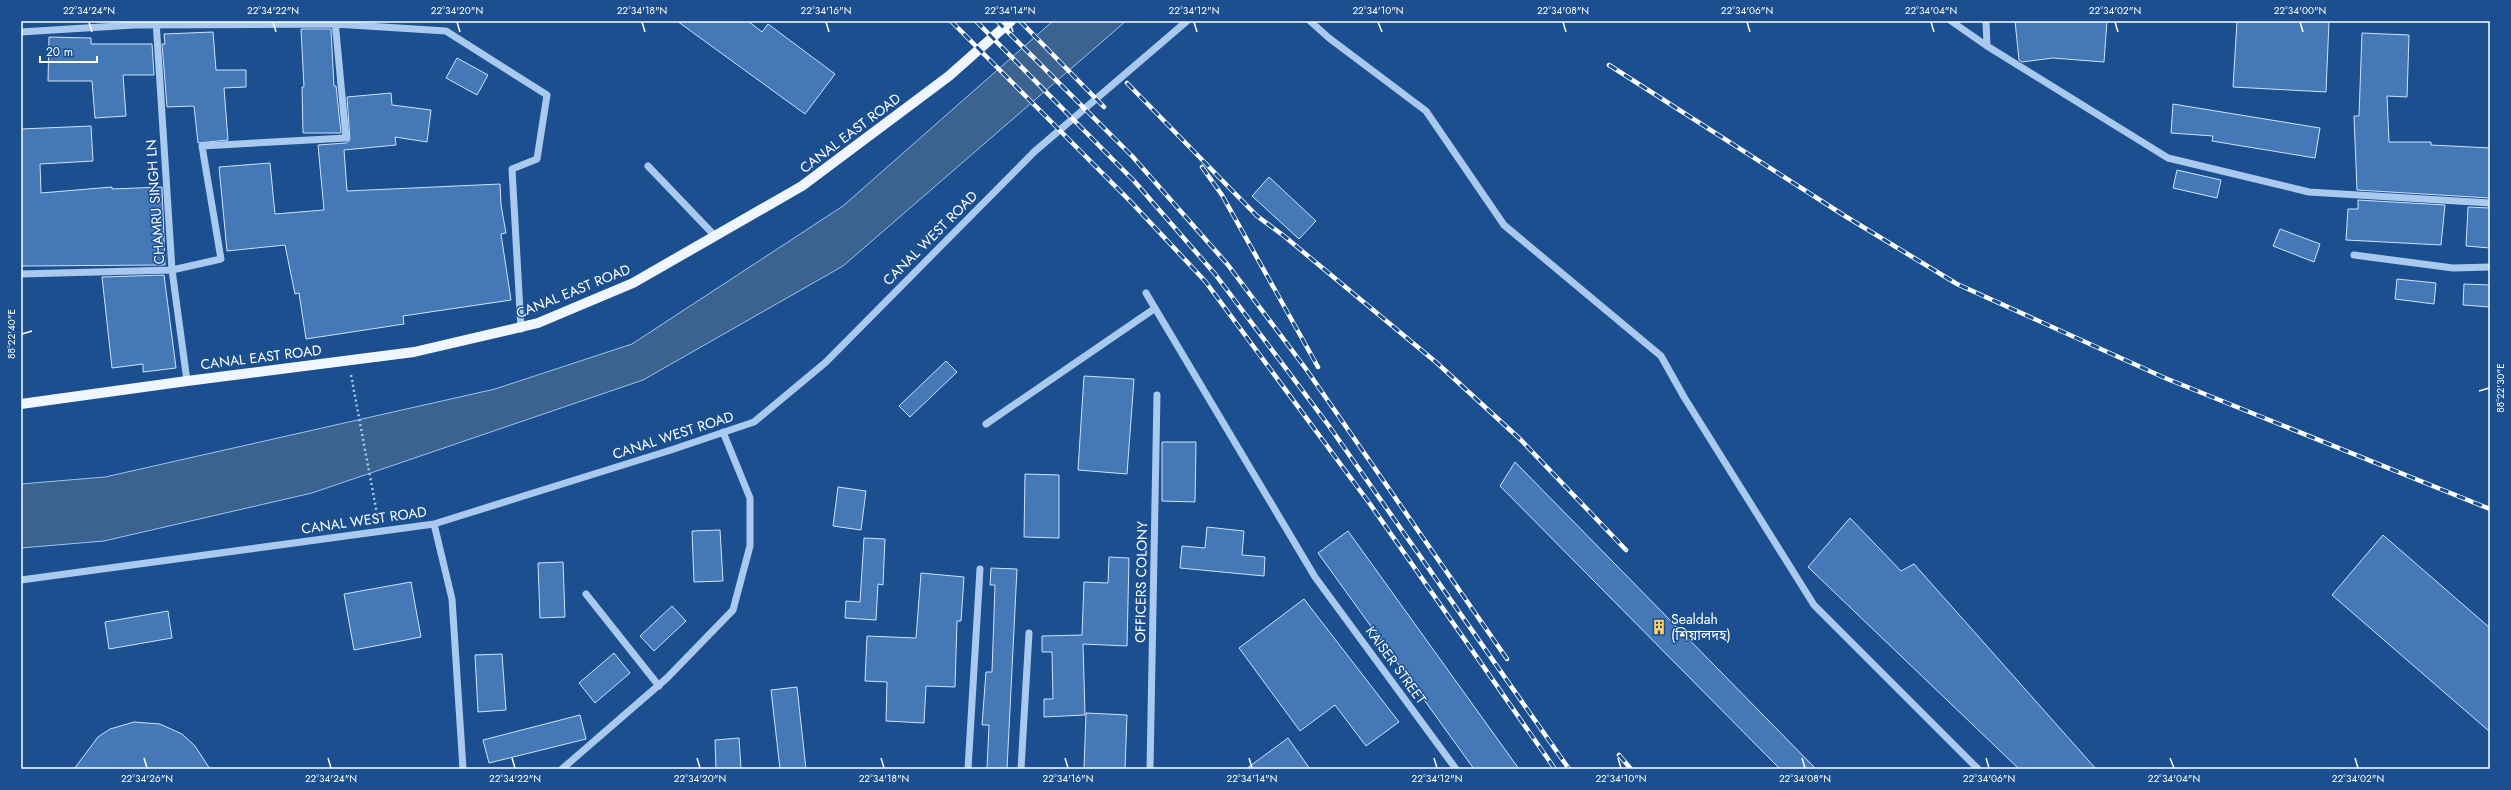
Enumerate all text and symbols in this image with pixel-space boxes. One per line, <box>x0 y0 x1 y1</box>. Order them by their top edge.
text: 22°34'24"N <box>63 3 115 18</box>
text: 22°34'22"N <box>247 3 299 18</box>
text: 22°34'20"N <box>431 3 483 18</box>
text: 22°34'18"N <box>617 3 667 18</box>
text: 22°34'16"N <box>801 3 851 18</box>
text: 22°34'14"N <box>984 3 1036 18</box>
text: 22°34'12"N <box>1169 3 1219 18</box>
text: 22°34'10"N <box>1352 3 1404 18</box>
text: 22°34'08"N <box>1537 3 1589 18</box>
text: 22°34'06"N <box>1721 3 1773 18</box>
text: 22°34'04"N <box>1905 3 1957 18</box>
text: 22°34'02"N <box>2089 3 2141 18</box>
text: 22°34'00"N <box>2274 3 2326 18</box>
scale bar <box>40 38 97 64</box>
text: 20 m <box>46 43 73 61</box>
street label: CANAL EAST ROAD <box>795 88 905 178</box>
street label: CHAMRU SINGH LN <box>141 139 169 265</box>
street label: CANAL WEST ROAD <box>878 186 982 290</box>
street label: CANAL EAST ROAD <box>513 259 633 323</box>
text: 88°22'40"E <box>4 309 19 359</box>
street label: CANAL EAST ROAD <box>199 340 323 374</box>
text: 88°22'30"E <box>2493 363 2508 413</box>
street label: CANAL WEST ROAD <box>610 406 736 464</box>
street label: CANAL WEST ROAD <box>300 501 428 539</box>
street label: OFFICERS COLONY <box>1130 521 1152 643</box>
place label: Sealdah (শিয়ালদহ) <box>1671 609 1731 645</box>
building icon: Sealdah (শিয়ালদহ) <box>1650 618 1668 636</box>
street label: KAISER STREET <box>1361 622 1431 708</box>
text: 22°34'26"N <box>121 771 173 786</box>
text: 22°34'24"N <box>305 771 357 786</box>
text: 22°34'22"N <box>489 771 541 786</box>
text: 22°34'20"N <box>674 771 726 786</box>
text: 22°34'18"N <box>859 771 909 786</box>
text: 22°34'16"N <box>1043 771 1093 786</box>
text: 22°34'14"N <box>1226 771 1278 786</box>
text: 22°34'12"N <box>1412 771 1462 786</box>
text: 22°34'10"N <box>1595 771 1647 786</box>
text: 22°34'08"N <box>1779 771 1831 786</box>
text: 22°34'06"N <box>1963 771 2015 786</box>
text: 22°34'04"N <box>2148 771 2200 786</box>
text: 22°34'02"N <box>2332 771 2384 786</box>

